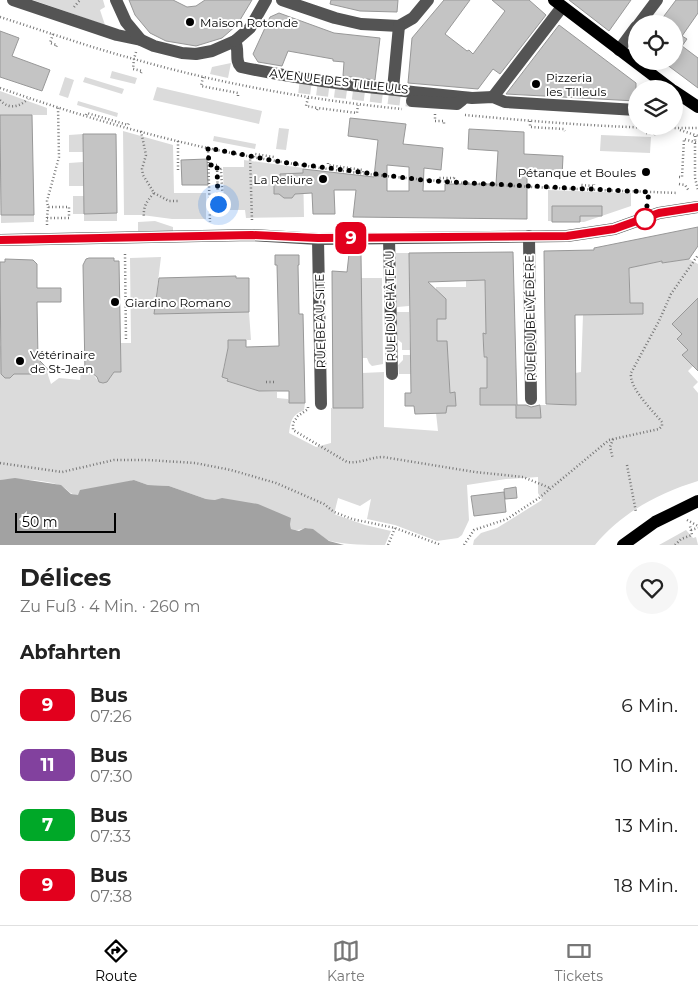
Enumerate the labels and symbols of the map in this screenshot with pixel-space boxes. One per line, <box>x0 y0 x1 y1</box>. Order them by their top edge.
place label: Maison Rotonde <box>200 15 298 30</box>
marker: Maison Rotonde <box>184 16 196 28</box>
street label: AVENUE DES TILLEULS <box>269 65 409 97</box>
place label: Pizzeria les Tilleuls <box>546 70 607 99</box>
marker: Pizzeria les Tilleuls <box>530 78 542 90</box>
place label: Pétanque et Boules <box>518 165 636 180</box>
marker: Pétanque et Boules <box>640 166 652 178</box>
place label: La Reliure <box>253 172 313 187</box>
marker: La Reliure <box>317 173 329 185</box>
your location <box>206 192 231 217</box>
unlabelled marker <box>634 208 656 230</box>
line badge: 9 <box>335 222 367 254</box>
street label: RUE DU CHÂTEAU <box>382 250 398 362</box>
street label: RUE DU BELVÉDÈRE <box>521 255 539 381</box>
street label: RUE BEAU-SITE <box>312 274 328 368</box>
place label: Giardino Romano <box>125 295 231 310</box>
marker: Giardino Romano <box>109 296 121 308</box>
place label: Vétérinaire de St-Jean <box>30 347 95 376</box>
marker: Vétérinaire de St-Jean <box>14 355 26 367</box>
scale bar <box>15 510 116 533</box>

